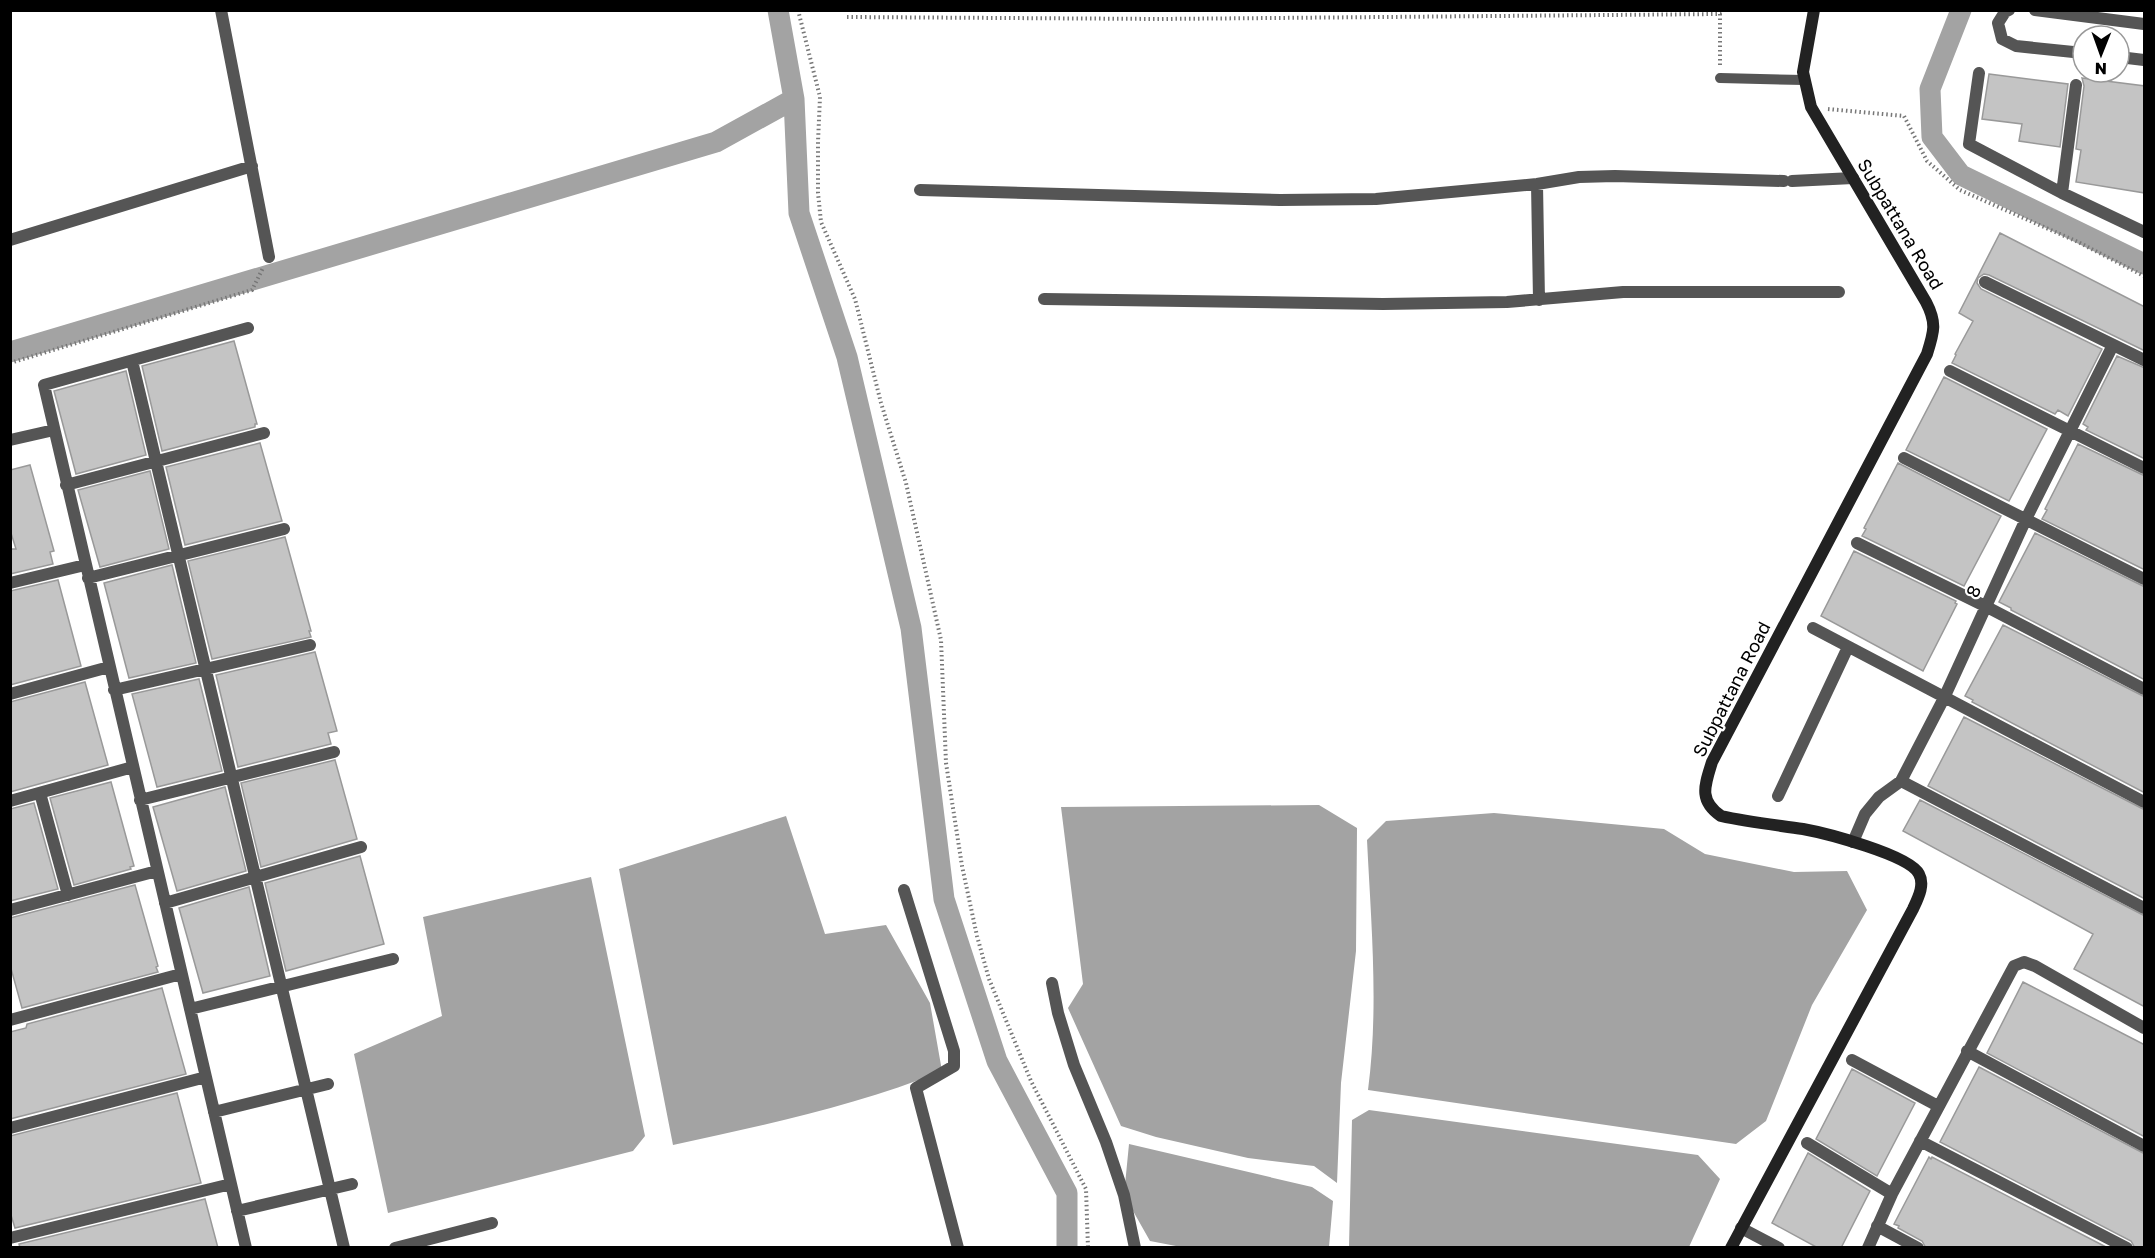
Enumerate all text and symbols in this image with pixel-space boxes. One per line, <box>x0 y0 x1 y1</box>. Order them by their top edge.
north arrow <box>2071 24 2131 84</box>
text: N <box>2094 59 2107 79</box>
street label: Subpattana Road <box>1853 155 1949 293</box>
street label: 8 <box>1961 581 1985 601</box>
street label: Subpattana Road <box>1687 618 1775 760</box>

